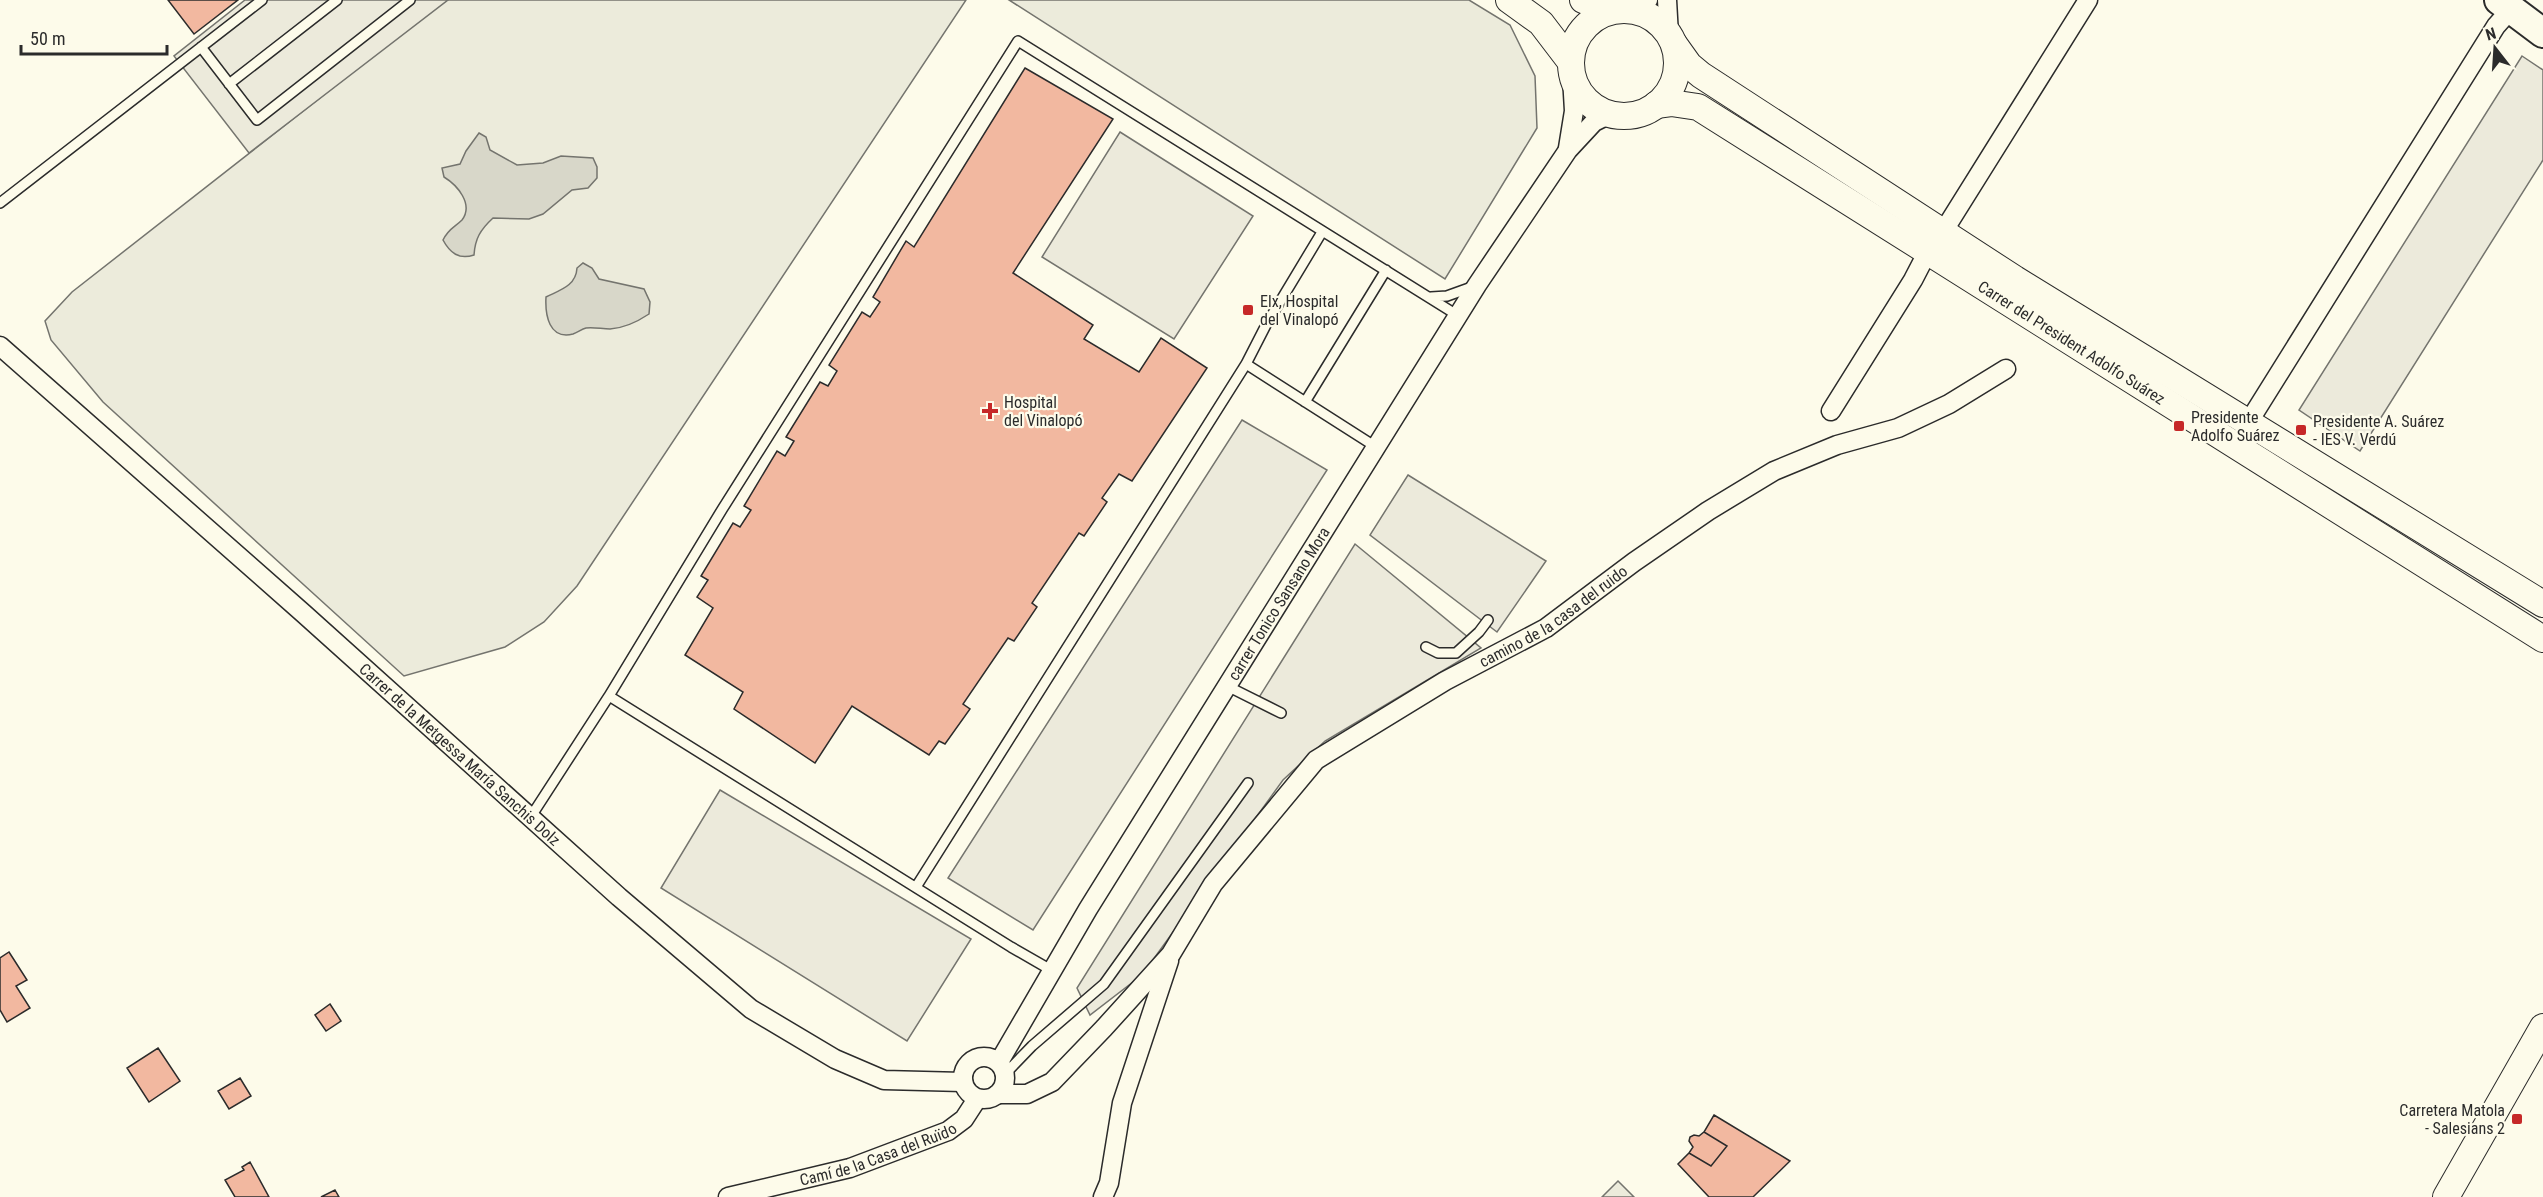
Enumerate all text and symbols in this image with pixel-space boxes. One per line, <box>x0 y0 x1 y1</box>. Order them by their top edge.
scale bar <box>21 18 166 56</box>
north arrow <box>2465 18 2525 78</box>
text: N <box>2483 24 2498 45</box>
text: 50 m <box>30 28 65 49</box>
street label: Carrer del President Adolfo Suárez <box>1975 276 2169 408</box>
place label: Elx, Hospital del Vinalopó <box>1260 292 1338 329</box>
marker: Elx, Hospital del Vinalopó <box>1241 303 1255 317</box>
place label: Hospital del Vinalopó <box>1004 393 1082 430</box>
marker: Hospital del Vinalopó <box>981 402 999 420</box>
place label: Presidente Adolfo Suárez <box>2191 408 2280 445</box>
place label: Presidente A. Suárez - IES V. Verdú <box>2313 412 2444 449</box>
marker: Presidente Adolfo Suárez <box>2172 419 2186 433</box>
marker: Presidente A. Suárez - IES V. Verdú <box>2294 423 2308 437</box>
street label: carrer Tonico Sansano Mora <box>1224 523 1333 684</box>
street label: camino de la casa del ruido <box>1476 561 1631 671</box>
street label: Carrer de la Metgessa María Sanchis Dolz <box>356 659 564 849</box>
place label: Carretera Matola - Salesians 2 <box>2399 1101 2505 1138</box>
marker: Carretera Matola - Salesians 2 <box>2510 1112 2524 1126</box>
street label: Camí de la Casa del Ruïdo <box>798 1119 960 1189</box>

